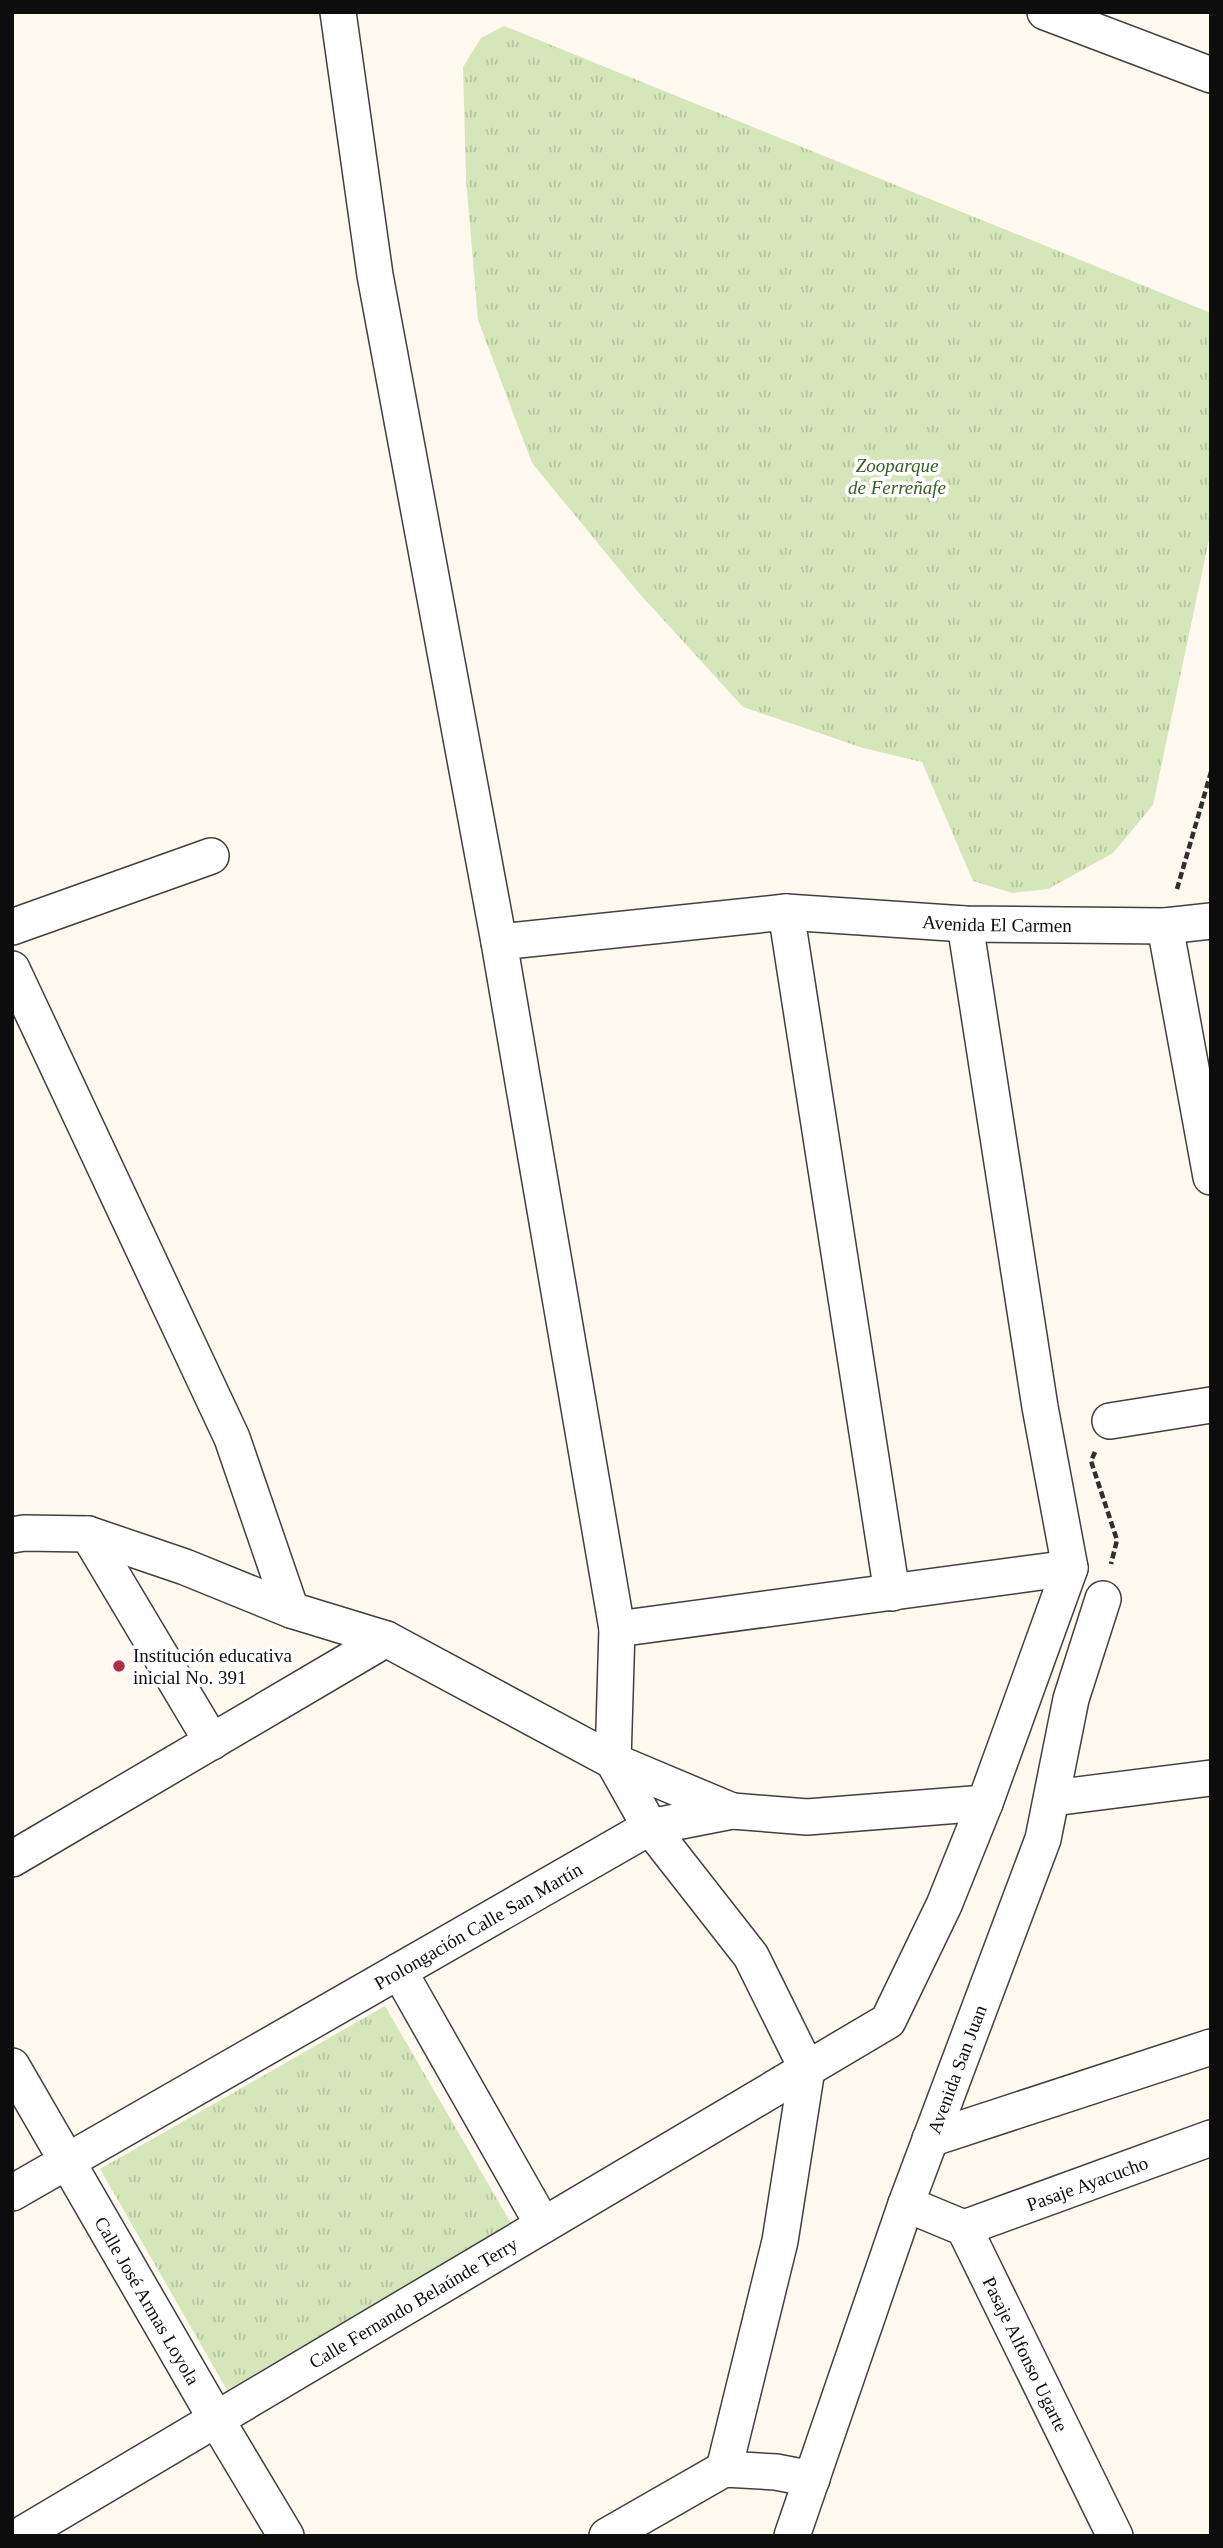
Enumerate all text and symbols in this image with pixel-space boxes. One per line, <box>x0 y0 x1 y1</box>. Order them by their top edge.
park label: Zooparque de Ferreñafe <box>848 455 946 498</box>
street label: Avenida El Carmen <box>922 911 1072 936</box>
place label: Institución educativa inicial No. 391 <box>133 1645 292 1688</box>
marker: Institución educativa inicial No. 391 <box>111 1658 127 1674</box>
street label: Prolongación Calle San Martín <box>370 1858 586 1994</box>
street label: Avenida San Juan <box>923 2002 991 2137</box>
street label: Pasaje Ayacucho <box>1024 2152 1151 2215</box>
street label: Calle José Armas Loyola <box>90 2213 204 2389</box>
street label: Calle Fernando Belaúnde Terry <box>305 2233 522 2373</box>
street label: Pasaje Alfonso Ugarte <box>978 2273 1072 2435</box>

